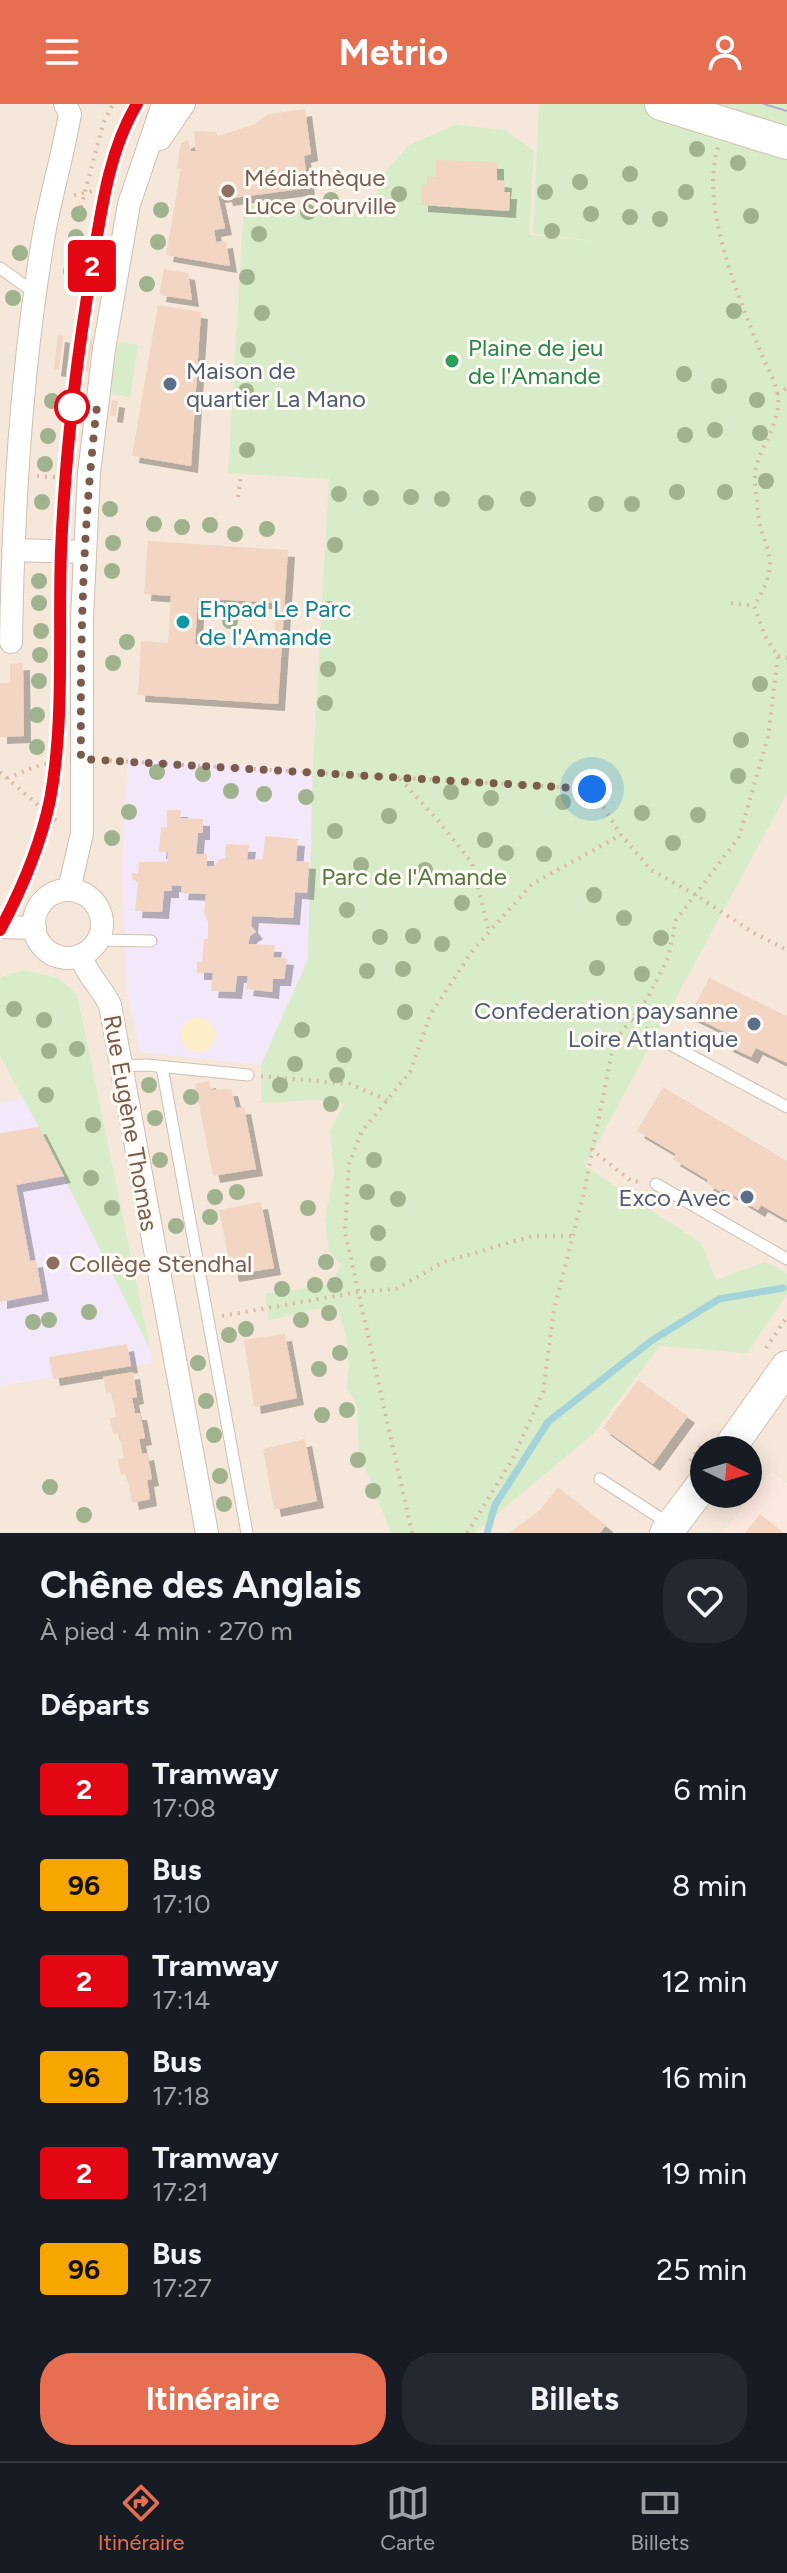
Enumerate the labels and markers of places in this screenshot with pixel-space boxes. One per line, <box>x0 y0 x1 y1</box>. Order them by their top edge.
place label: Médiathèque Luce Courville <box>244 163 396 220</box>
marker: Médiathèque Luce Courville <box>219 182 237 200</box>
place label: Plaine de jeu de l'Amande <box>468 333 603 390</box>
marker: Plaine de jeu de l'Amande <box>443 352 461 370</box>
place label: Maison de quartier La Mano <box>186 356 366 413</box>
marker: Maison de quartier La Mano <box>161 375 179 393</box>
unlabelled marker <box>55 390 89 424</box>
place label: Ehpad Le Parc de l'Amande <box>199 594 352 651</box>
marker: Ehpad Le Parc de l'Amande <box>174 613 192 631</box>
place label: Confederation paysanne Loire Atlantique <box>474 996 738 1053</box>
marker: Confederation paysanne Loire Atlantique <box>745 1015 763 1033</box>
place label: Exco Avec <box>618 1183 731 1212</box>
marker: Exco Avec <box>738 1188 756 1206</box>
place label: Collège Stendhal <box>69 1249 252 1278</box>
marker: Collège Stendhal <box>44 1254 62 1272</box>

